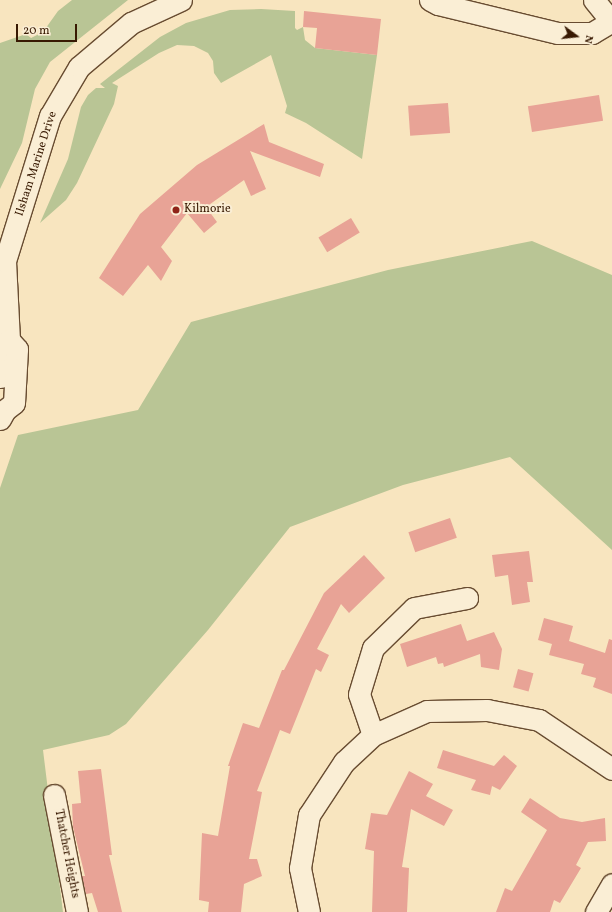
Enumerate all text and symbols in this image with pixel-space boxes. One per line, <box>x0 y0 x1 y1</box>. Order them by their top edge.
scale bar <box>18 16 79 42</box>
north arrow <box>556 16 596 56</box>
text: 20 m <box>23 23 50 39</box>
text: N <box>580 33 596 45</box>
street label: Ilsham Marine Drive <box>13 110 61 218</box>
place label: Kilmorie <box>184 203 231 217</box>
marker: Kilmorie <box>171 205 181 215</box>
street label: Thatcher Heights <box>50 808 82 900</box>

